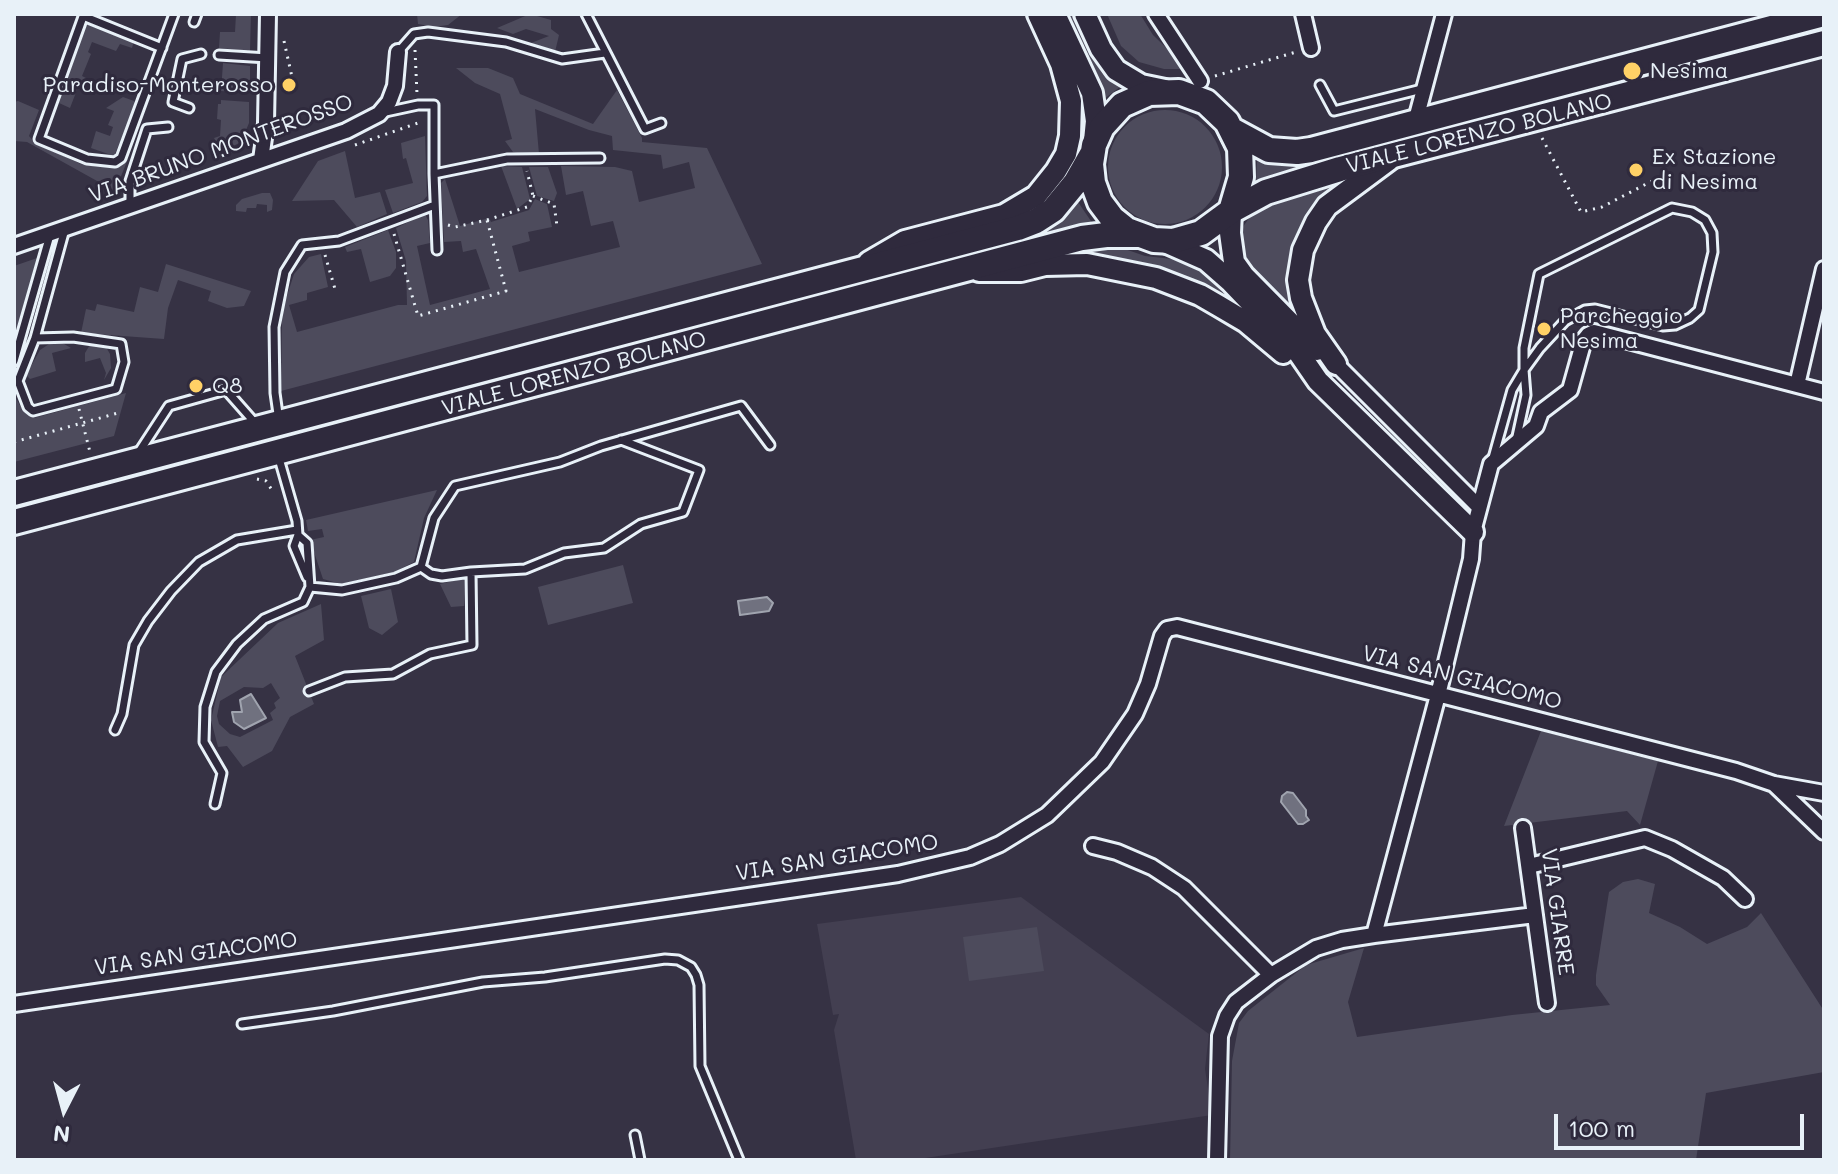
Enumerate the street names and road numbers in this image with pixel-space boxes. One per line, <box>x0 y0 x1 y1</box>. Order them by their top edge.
street label: VIALE LORENZO BOLANO <box>1343 88 1615 180</box>
street label: VIA BRUNO MONTEROSSO <box>85 89 357 209</box>
street label: VIALE LORENZO BOLANO <box>439 326 709 422</box>
street label: VIA SAN GIACOMO <box>1359 640 1565 716</box>
street label: VIA SAN GIACOMO <box>734 829 940 887</box>
street label: VIA GIARRE <box>1535 847 1579 977</box>
street label: VIA SAN GIACOMO <box>93 927 299 981</box>

